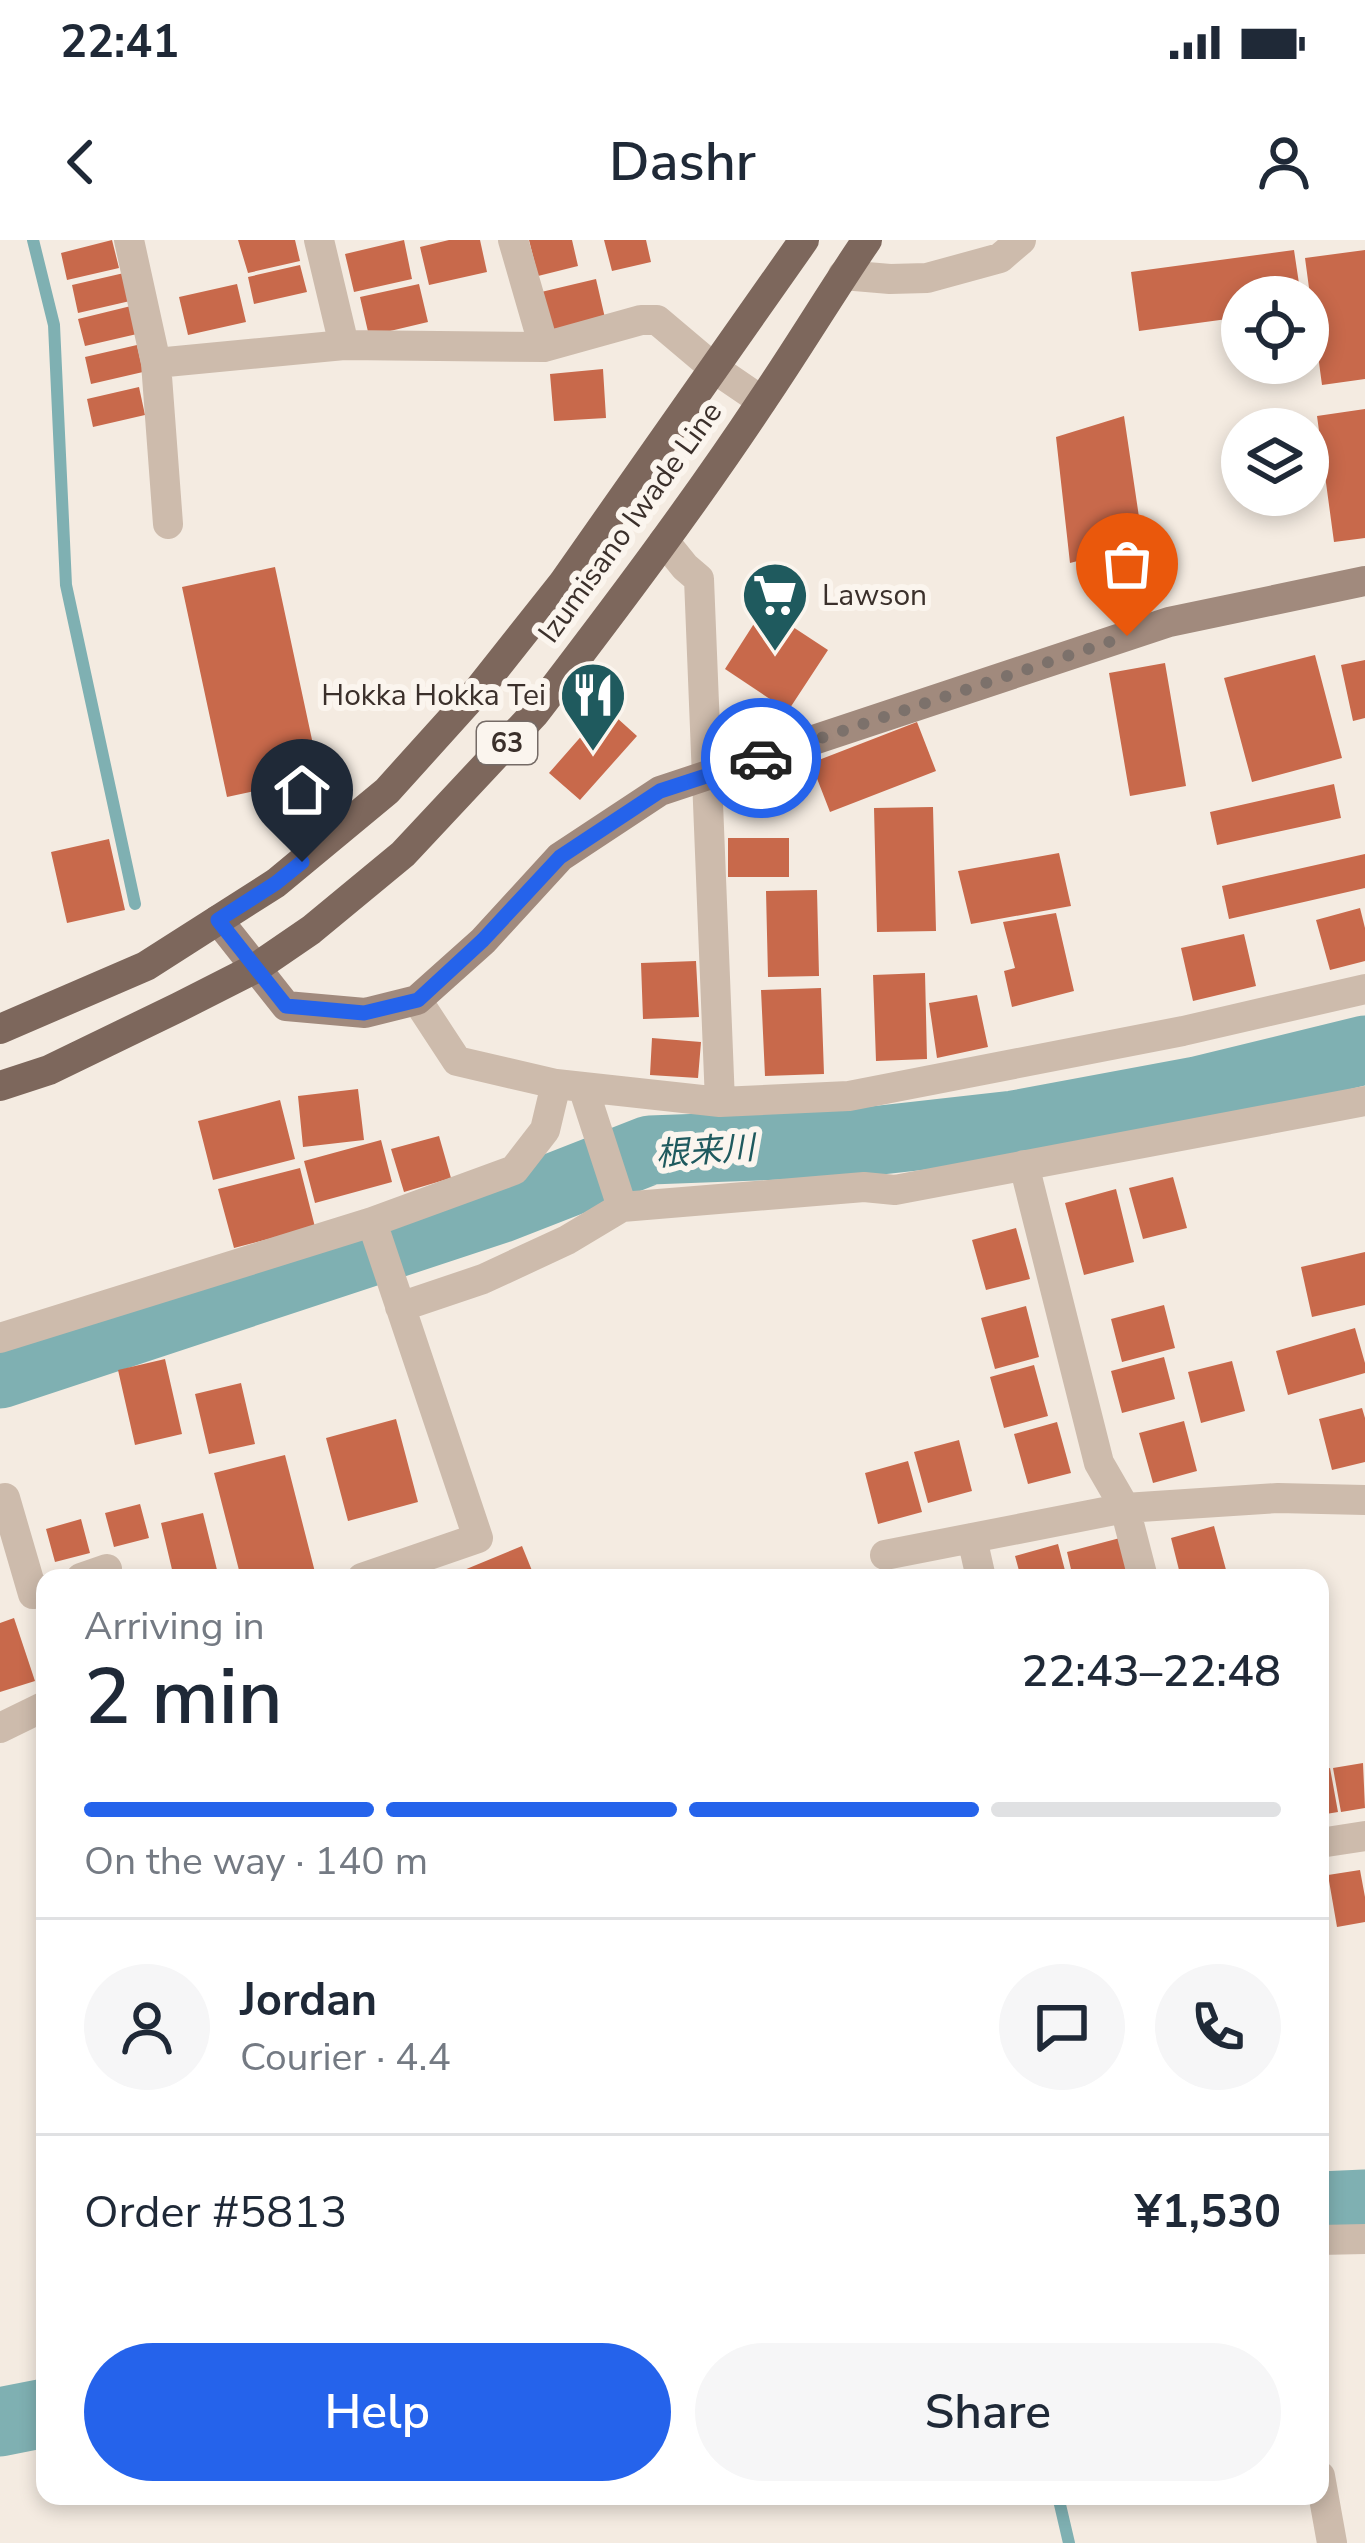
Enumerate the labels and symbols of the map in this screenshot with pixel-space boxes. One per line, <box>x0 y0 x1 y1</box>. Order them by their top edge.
street label: Izumisano Iwade Line <box>529 393 732 651</box>
pin <box>1076 513 1178 636</box>
supermarket icon: Lawson <box>740 560 810 654</box>
place label: Lawson <box>822 575 927 616</box>
restaurant icon: Hokka Hokka Tei <box>558 660 628 754</box>
place label: Hokka Hokka Tei <box>321 675 546 716</box>
courier <box>701 698 821 818</box>
road number: 63 <box>477 722 537 764</box>
pin <box>251 739 353 862</box>
water label: 根来川 <box>654 1125 759 1177</box>

